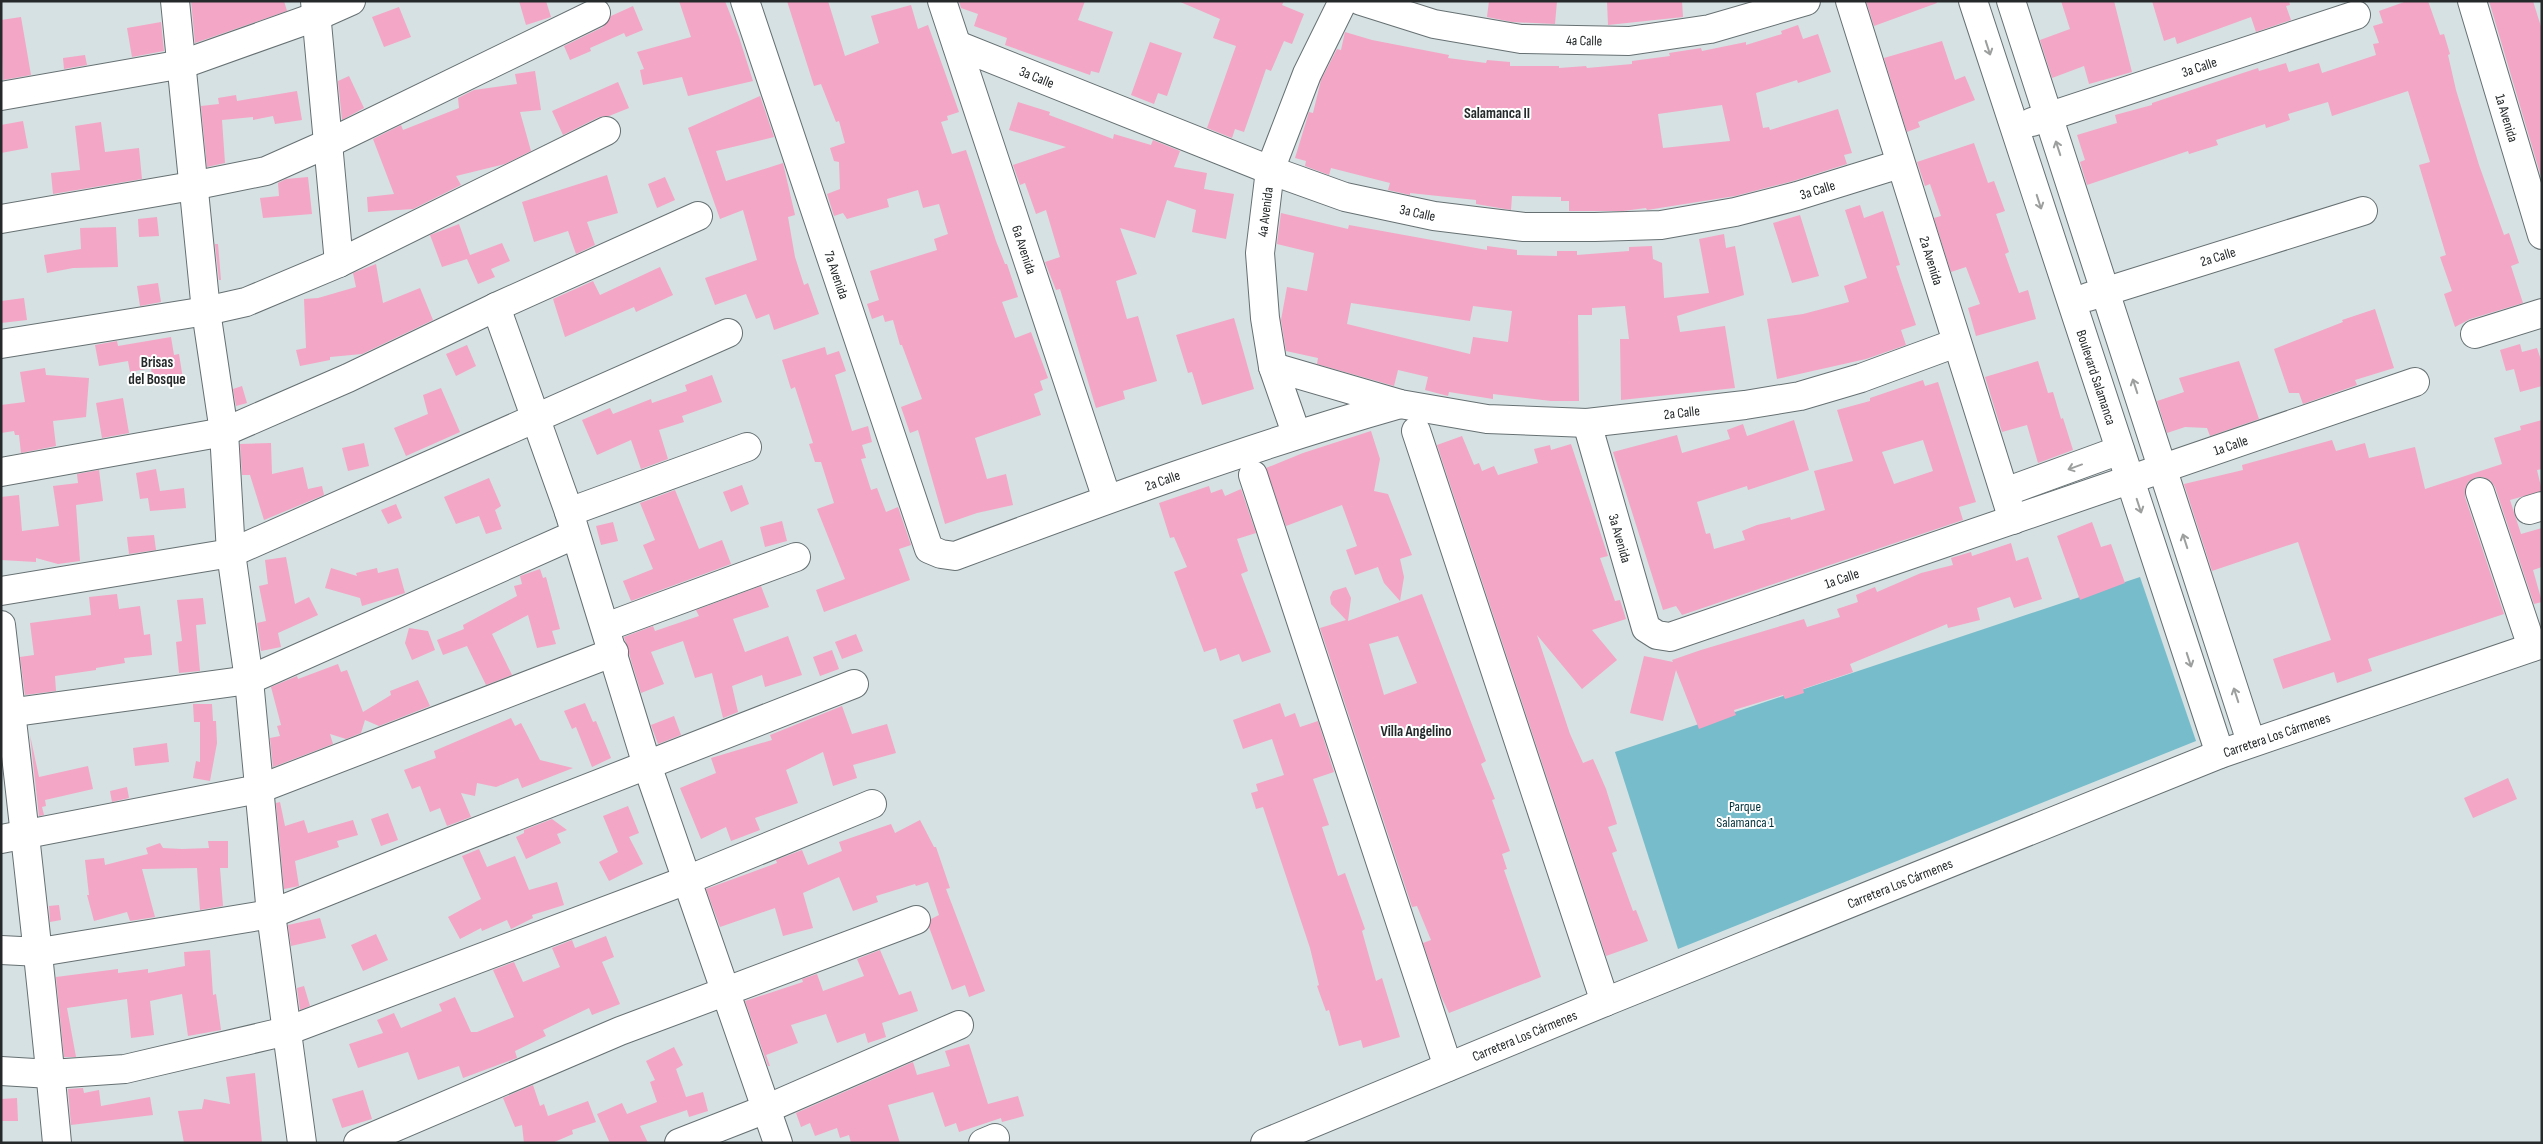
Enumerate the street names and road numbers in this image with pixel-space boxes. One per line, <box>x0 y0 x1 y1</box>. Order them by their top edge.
street label: 4a Calle <box>1566 31 1602 49</box>
street label: 3a Calle <box>2179 53 2219 81</box>
street label: 3a Calle <box>1017 62 1057 92</box>
street label: 1a Avenida <box>2492 92 2522 144</box>
street label: 3a Calle <box>1798 176 1837 203</box>
street label: 4a Avenida <box>1254 186 1276 238</box>
street label: 3a Calle <box>1398 200 1437 225</box>
street label: 6a Avenida <box>1008 223 1040 276</box>
street label: 2a Avenida <box>1916 234 1947 287</box>
street label: 2a Calle <box>2198 243 2238 270</box>
street label: 7a Avenida <box>821 249 853 301</box>
street label: Boulevard Salamanca <box>2073 328 2120 427</box>
street label: 2a Calle <box>1663 402 1701 423</box>
street label: 1a Calle <box>2211 431 2250 459</box>
street label: 2a Calle <box>1142 466 1182 494</box>
street label: 3a Avenida <box>1605 512 1635 565</box>
street label: 1a Calle <box>1822 564 1861 592</box>
street label: Carretera Los Cármenes <box>2221 709 2332 761</box>
street label: Carretera Los Cármenes <box>1845 854 1955 912</box>
street label: Carretera Los Cármenes <box>1470 1006 1580 1065</box>

